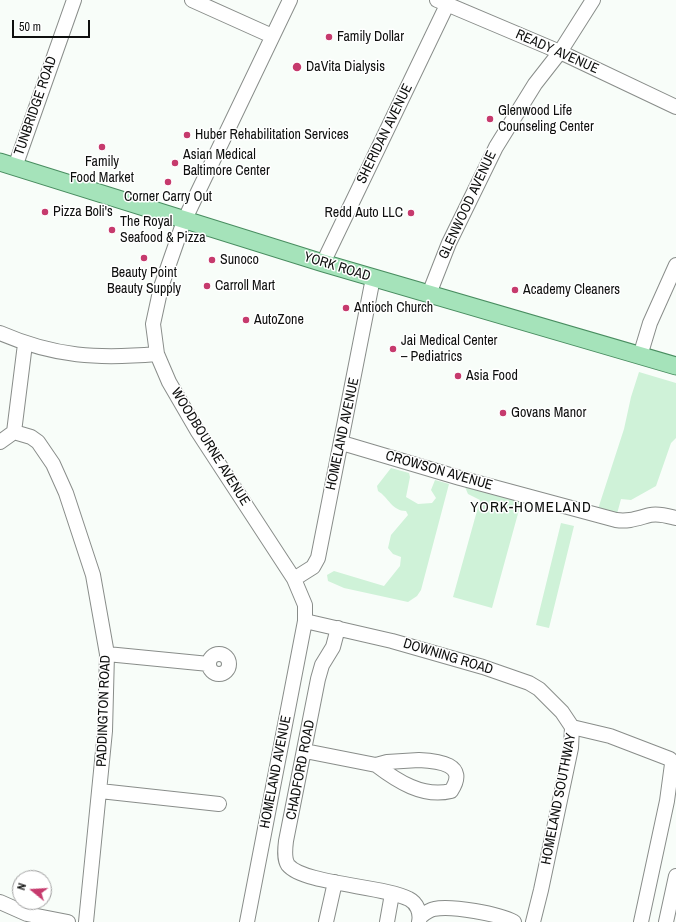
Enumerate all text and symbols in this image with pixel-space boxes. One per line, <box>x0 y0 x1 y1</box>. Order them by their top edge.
scale bar <box>14 12 92 38</box>
text: 50 m <box>19 19 41 35</box>
street label: READY AVENUE <box>513 26 601 78</box>
place label: Family Dollar <box>337 29 404 45</box>
marker: Family Dollar <box>324 32 334 42</box>
street label: TUNBRIDGE ROAD <box>11 54 61 158</box>
place label: DaVita Dialysis <box>306 59 385 75</box>
marker: DaVita Dialysis <box>291 61 303 73</box>
street label: SHERIDAN AVENUE <box>354 81 416 187</box>
place label: Glenwood Life Counseling Center <box>498 103 594 136</box>
marker: Glenwood Life Counseling Center <box>485 114 495 124</box>
place label: Huber Rehabilitation Services <box>195 127 349 143</box>
marker: Huber Rehabilitation Services <box>182 130 192 140</box>
marker: Family Food Market <box>97 142 107 152</box>
place label: Asian Medical Baltimore Center <box>183 147 270 180</box>
street label: GLENWOOD AVENUE <box>435 148 501 262</box>
place label: Family Food Market <box>70 154 134 186</box>
marker: Asian Medical Baltimore Center <box>170 158 180 168</box>
marker: Corner Carry Out <box>163 177 173 187</box>
place label: Corner Carry Out <box>124 189 212 205</box>
place label: Pizza Boli's <box>53 204 113 220</box>
place label: Redd Auto LLC <box>325 205 403 221</box>
marker: Pizza Boli's <box>40 207 50 217</box>
marker: Redd Auto LLC <box>406 208 416 218</box>
place label: The Royal Seafood & Pizza <box>120 214 206 246</box>
marker: The Royal Seafood & Pizza <box>107 225 117 235</box>
street label: YORK ROAD <box>302 249 372 285</box>
place label: Sunoco <box>220 252 259 268</box>
marker: Beauty Point Beauty Supply <box>139 253 149 263</box>
marker: Sunoco <box>207 255 217 265</box>
place label: Beauty Point Beauty Supply <box>107 265 181 298</box>
place label: Carroll Mart <box>215 278 275 294</box>
marker: Carroll Mart <box>202 281 212 291</box>
place label: Academy Cleaners <box>523 282 620 298</box>
marker: Academy Cleaners <box>510 285 520 295</box>
place label: Antioch Church <box>354 300 433 316</box>
marker: Antioch Church <box>341 303 351 313</box>
place label: AutoZone <box>254 312 304 328</box>
marker: AutoZone <box>241 315 251 325</box>
place label: Jai Medical Center – Pediatrics <box>401 333 497 366</box>
marker: Jai Medical Center – Pediatrics <box>388 344 398 354</box>
place label: Asia Food <box>466 368 518 384</box>
marker: Asia Food <box>453 371 463 381</box>
street label: HOMELAND AVENUE <box>323 376 363 492</box>
street label: WOODBOURNE AVENUE <box>167 385 253 509</box>
place label: Govans Manor <box>511 405 586 421</box>
marker: Govans Manor <box>498 408 508 418</box>
street label: CROWSON AVENUE <box>383 448 495 494</box>
district label: YORK-HOMELAND <box>470 499 592 517</box>
street label: DOWNING ROAD <box>401 635 495 679</box>
street label: PADDINGTON ROAD <box>94 655 114 767</box>
street label: HOMELAND AVENUE <box>257 714 295 830</box>
street label: CHADFORD ROAD <box>283 719 319 821</box>
street label: HOMELAND SOUTHWAY <box>538 732 580 866</box>
north arrow <box>12 870 52 910</box>
text: N <box>14 881 29 892</box>

